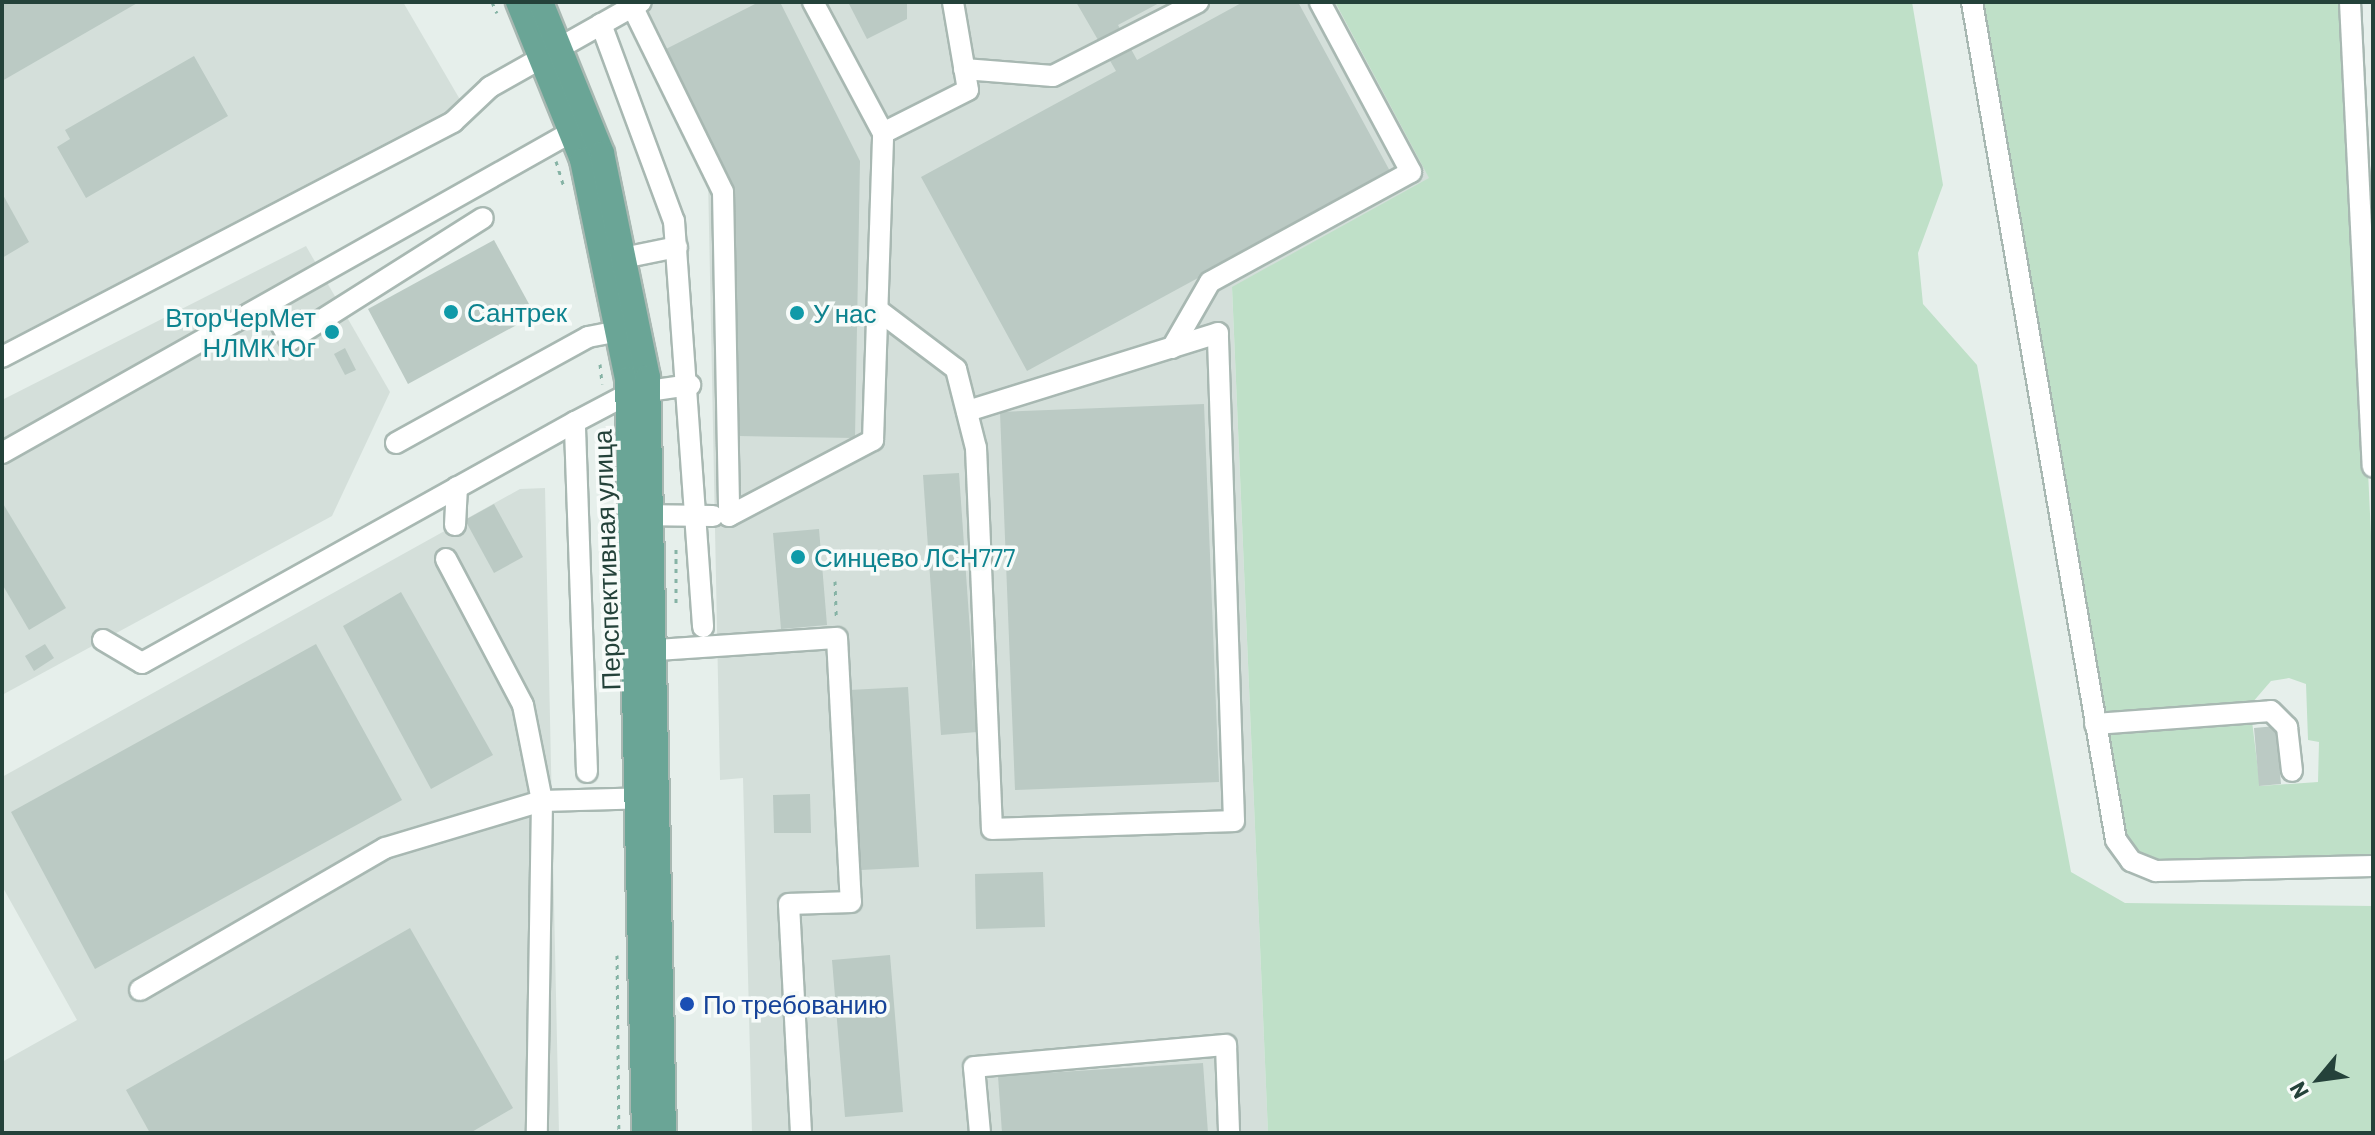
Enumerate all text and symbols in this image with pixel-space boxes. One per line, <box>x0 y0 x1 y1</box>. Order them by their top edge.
place label: Сантрек <box>467 296 567 328</box>
place label: У нас <box>813 297 877 329</box>
place label: ВторЧерМет НЛМК Юг <box>165 301 316 362</box>
marker: Сантрек <box>442 303 460 321</box>
marker: У нас <box>788 304 806 322</box>
marker: ВторЧерМет НЛМК Юг <box>323 323 341 341</box>
street label: Перспективная улица <box>586 429 626 691</box>
place label: Синцево ЛСН777 <box>814 541 1015 573</box>
marker: Синцево ЛСН777 <box>789 548 807 566</box>
place label: По требованию <box>703 988 888 1020</box>
marker: По требованию <box>678 995 696 1013</box>
north arrow <box>2279 1039 2359 1119</box>
text: N <box>2283 1078 2313 1103</box>

